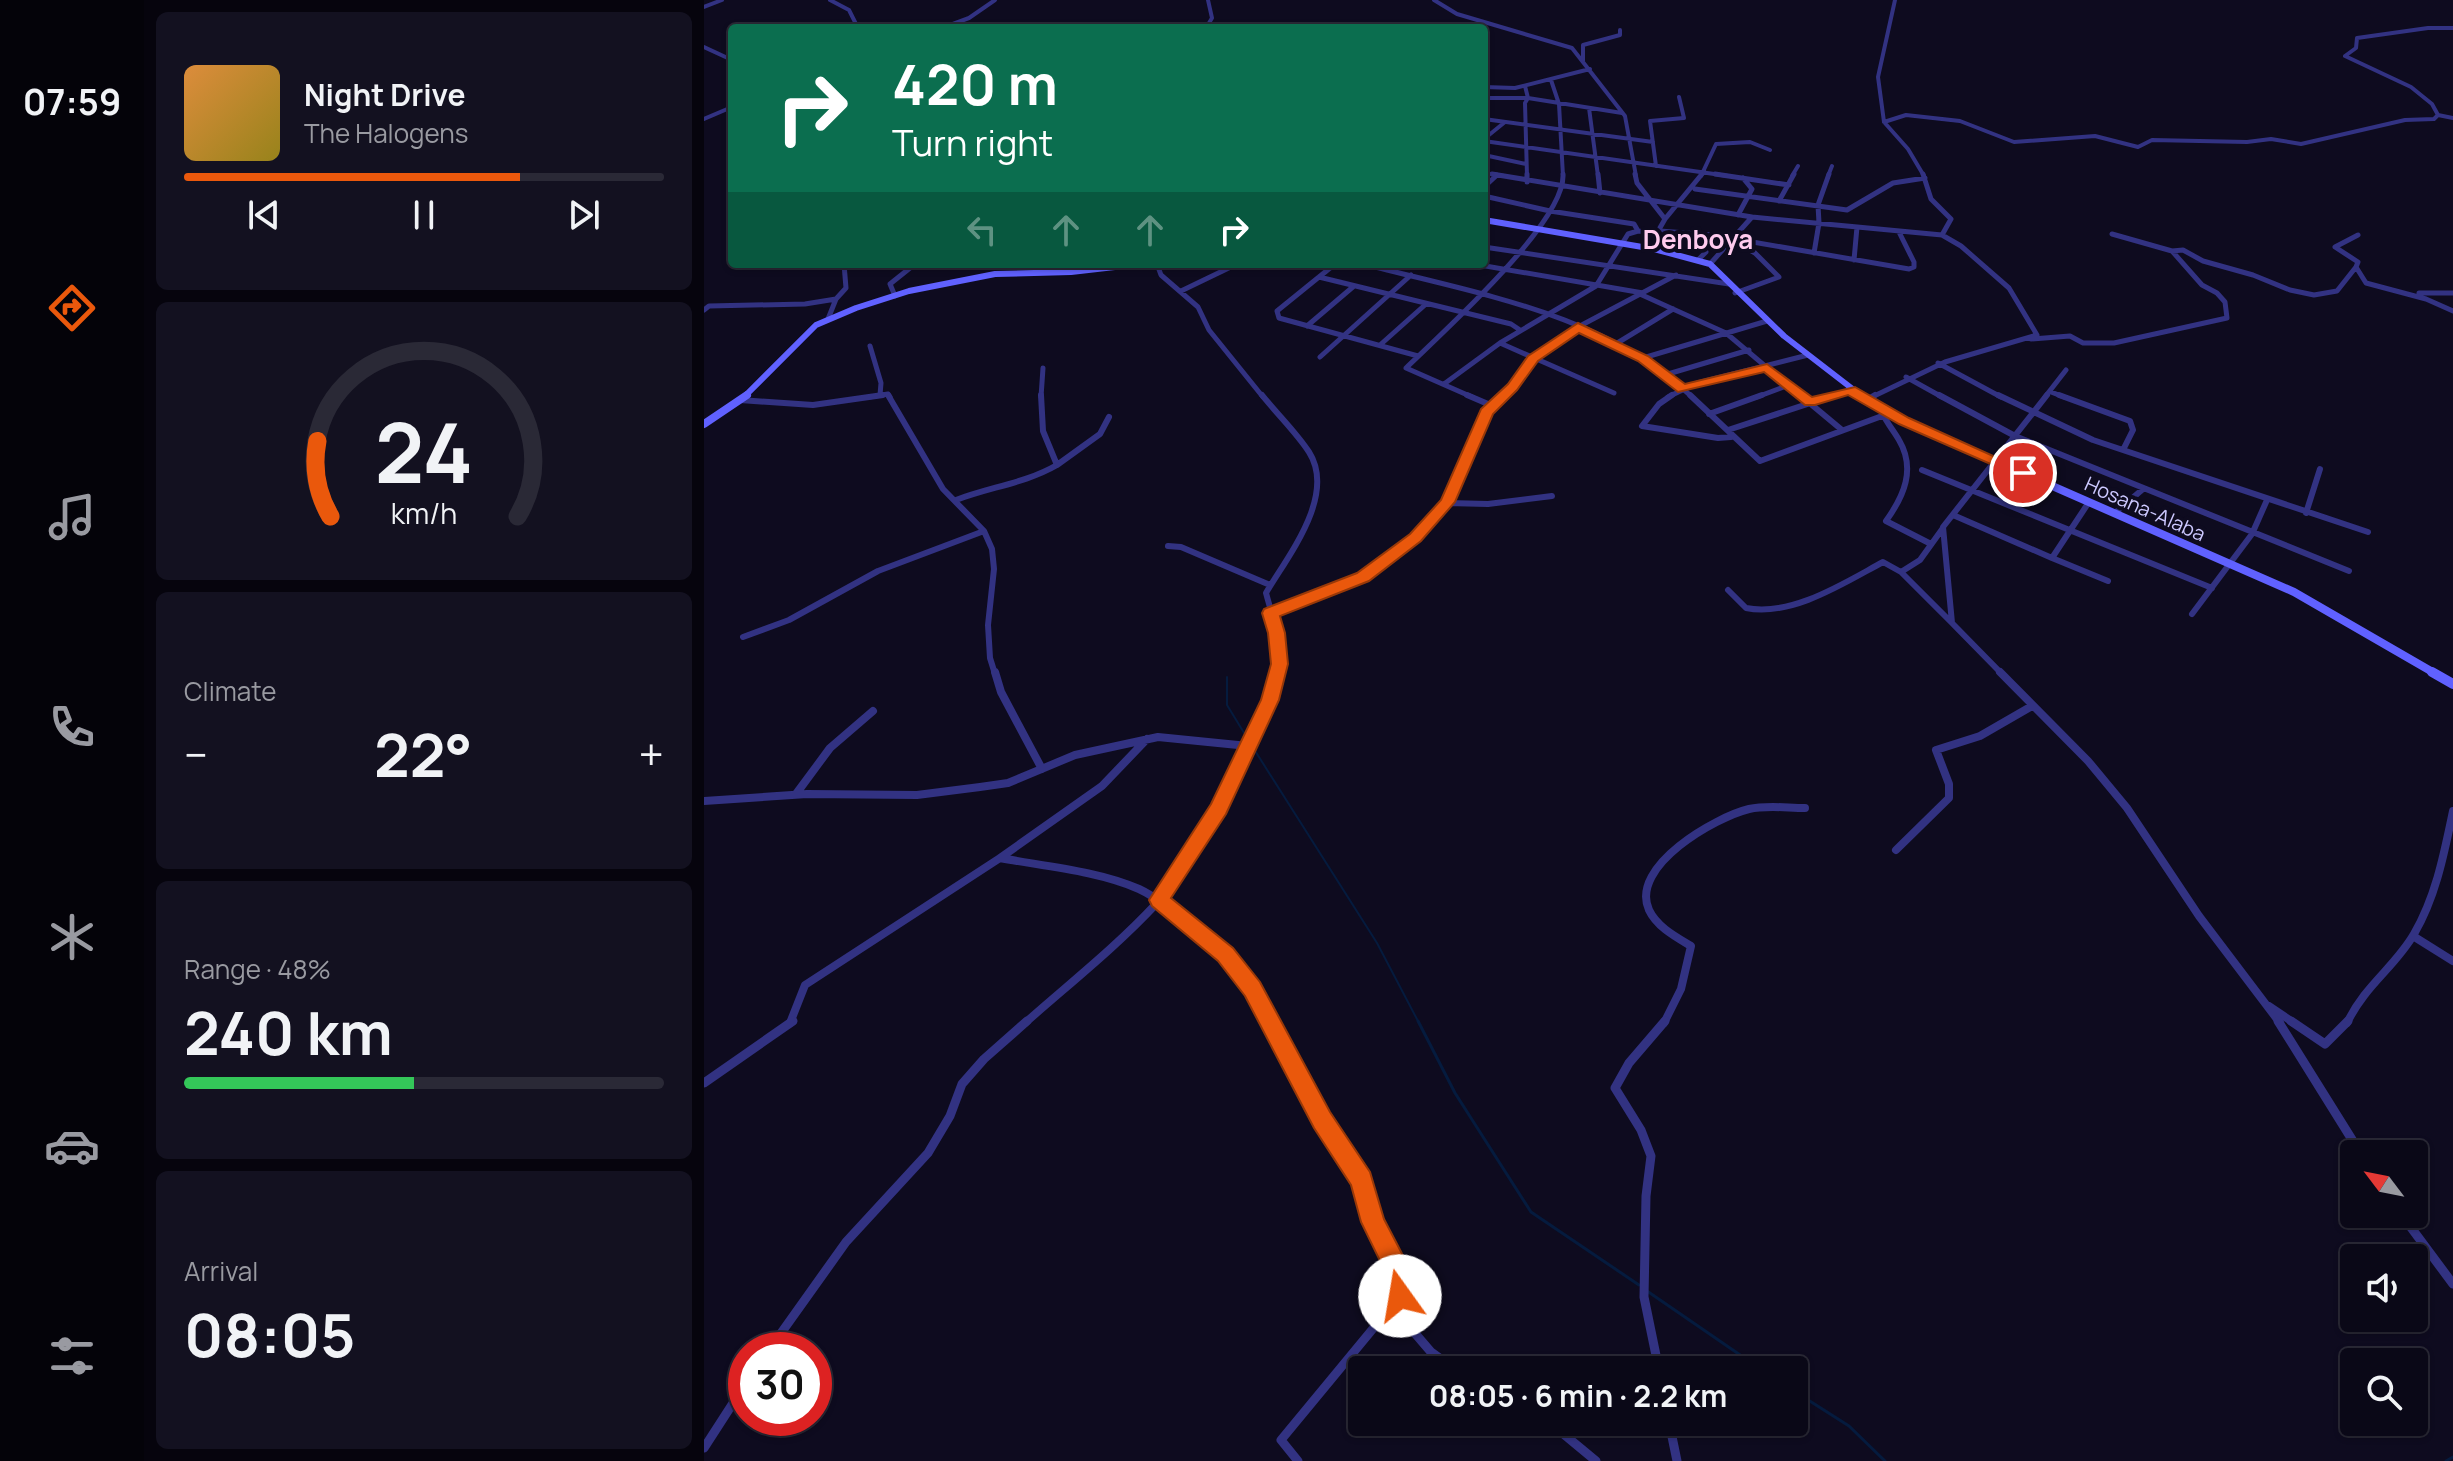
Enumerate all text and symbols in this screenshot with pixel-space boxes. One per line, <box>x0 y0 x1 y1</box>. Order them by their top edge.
text: 420 m <box>892 45 1058 122</box>
icon: right <box>760 56 864 160</box>
text: Night Drive <box>304 74 466 115</box>
text: 07:59 <box>23 77 121 126</box>
text: The Halogens <box>304 115 468 151</box>
text: Turn right <box>892 118 1053 167</box>
icon: previous <box>242 193 286 237</box>
icon: pause <box>402 193 446 237</box>
icon: next <box>562 193 606 237</box>
icon: left <box>960 208 1004 252</box>
icon: ahead <box>1044 208 1088 252</box>
icon: ahead <box>1128 208 1172 252</box>
icon: right <box>1212 208 1256 252</box>
district label: Denboya <box>1643 221 1753 257</box>
icon: directions <box>44 280 100 336</box>
text: 24 <box>375 393 473 507</box>
pin <box>1989 439 2057 507</box>
icon: arrive <box>2001 451 2045 495</box>
street label: Hosana-Alaba <box>2081 470 2210 547</box>
icon: music <box>44 489 100 545</box>
text: km/h <box>391 494 457 533</box>
text: Climate <box>184 673 276 709</box>
icon: phone <box>44 699 100 755</box>
text: 22° <box>374 713 472 795</box>
text: − <box>184 724 208 784</box>
text: + <box>639 724 664 784</box>
icon: climate <box>44 909 100 965</box>
text: Range · 48% <box>184 951 331 987</box>
text: 240 km <box>184 991 393 1073</box>
icon: car <box>44 1118 100 1174</box>
north arrow <box>2340 1140 2428 1228</box>
map controls <box>2340 1140 2428 1436</box>
button: sound <box>2340 1244 2428 1332</box>
text: Arrival <box>184 1253 258 1289</box>
position arrow <box>1358 1254 1442 1338</box>
text: 08:05 <box>184 1293 355 1375</box>
icon: filters <box>44 1328 100 1384</box>
speed limit sign: 30 <box>728 1332 832 1436</box>
button: search <box>2340 1348 2428 1436</box>
text: 08:05 · 6 min · 2.2 km <box>1429 1375 1727 1416</box>

